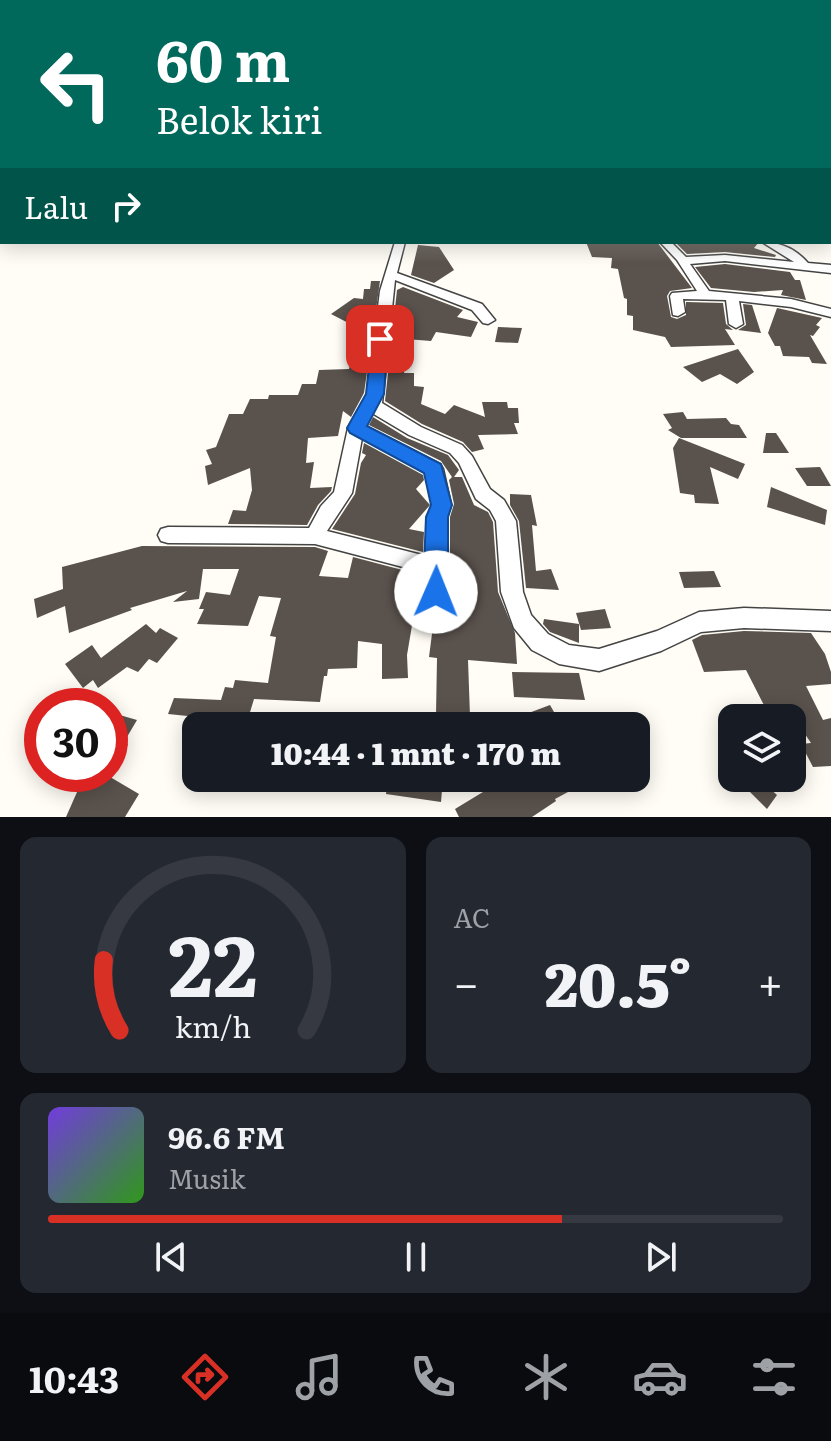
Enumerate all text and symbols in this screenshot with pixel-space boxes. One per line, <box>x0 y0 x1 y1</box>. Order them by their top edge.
text: 60 m <box>156 16 290 99</box>
icon: left <box>24 32 128 136</box>
text: Belok kiri <box>156 92 322 145</box>
text: Lalu <box>24 184 88 228</box>
icon: right <box>104 184 148 228</box>
pin <box>346 305 414 373</box>
icon: arrive <box>358 317 402 361</box>
position arrow <box>394 550 478 634</box>
speed limit sign: 30 <box>24 688 128 792</box>
map controls <box>718 704 806 792</box>
button: layers <box>718 704 806 792</box>
text: 10:44 · 1 mnt · 170 m <box>271 730 561 774</box>
text: AC <box>454 897 490 936</box>
text: 22 <box>168 899 257 1023</box>
text: 20.5° <box>545 936 692 1025</box>
text: − <box>454 948 479 1014</box>
text: + <box>757 948 783 1014</box>
text: km/h <box>175 1004 251 1047</box>
text: 96.6 FM <box>168 1114 285 1158</box>
text: Musik <box>168 1158 246 1197</box>
icon: previous <box>149 1235 193 1279</box>
icon: pause <box>394 1235 438 1279</box>
icon: next <box>639 1235 683 1279</box>
icon: directions <box>177 1349 233 1405</box>
icon: music <box>291 1349 347 1405</box>
icon: phone <box>405 1349 461 1405</box>
icon: climate <box>518 1349 574 1405</box>
icon: car <box>632 1349 688 1405</box>
icon: filters <box>746 1349 802 1405</box>
text: 10:43 <box>29 1351 119 1404</box>

